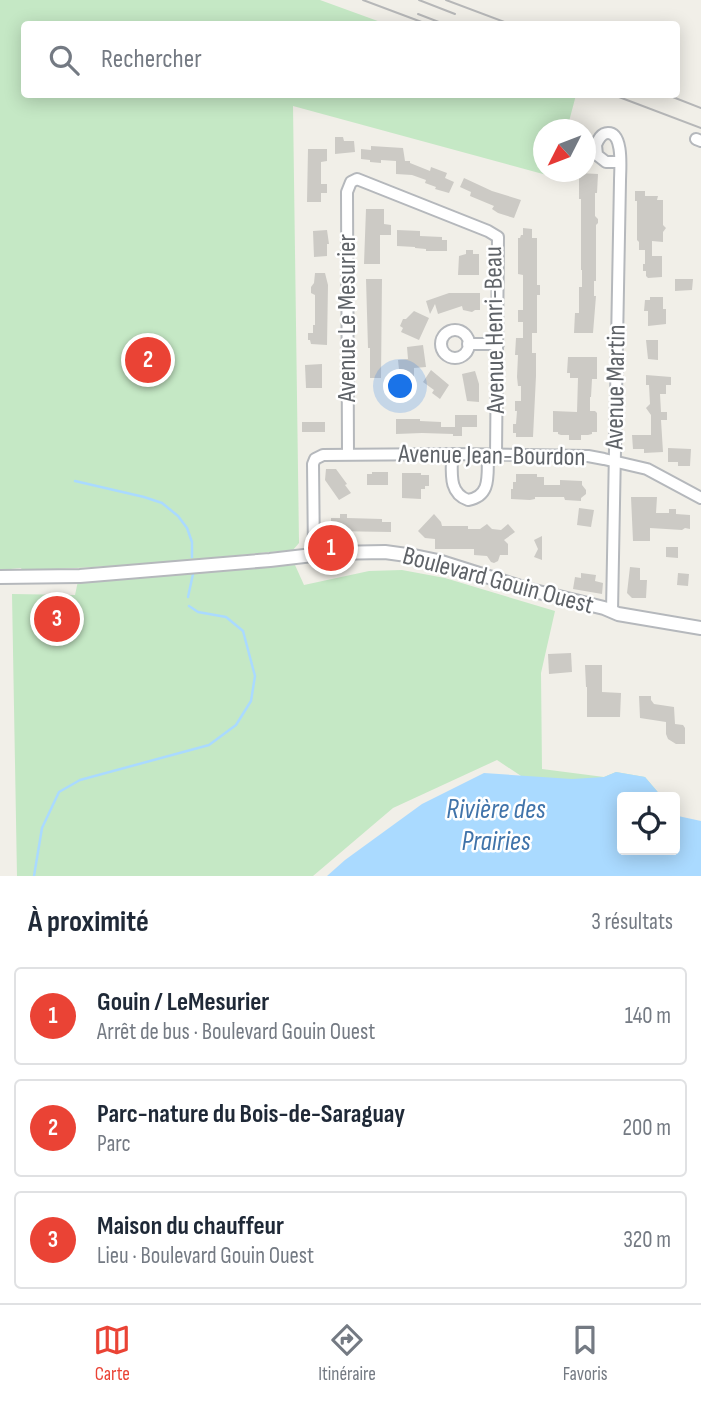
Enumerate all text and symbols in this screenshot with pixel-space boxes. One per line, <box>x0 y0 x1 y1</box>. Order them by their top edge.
search box <box>21 21 680 98</box>
icon: search <box>45 41 83 79</box>
text: Rechercher <box>101 44 202 75</box>
north arrow <box>533 119 596 182</box>
street label: Avenue Le Mesurier <box>332 233 363 403</box>
street label: Avenue Henri-Beau <box>478 246 512 415</box>
street label: Avenue Martin <box>599 324 633 451</box>
pin: 2 <box>125 334 171 386</box>
your location <box>383 369 417 403</box>
street label: Avenue Jean-Bourdon <box>397 439 586 473</box>
pin: 1 <box>308 522 354 574</box>
street label: Boulevard Gouin Ouest <box>399 541 597 621</box>
pin: 3 <box>34 593 80 645</box>
map controls <box>617 792 680 855</box>
button: locate <box>617 792 680 855</box>
water label: Rivière des Prairies <box>446 793 546 858</box>
text: À proximité <box>28 904 149 940</box>
text: 3 résultats <box>591 908 673 936</box>
text: Gouin / LeMesurier <box>97 987 269 1018</box>
text: 1 <box>48 1002 58 1030</box>
text: 140 m <box>625 1002 671 1030</box>
text: Arrêt de bus · Boulevard Gouin Ouest <box>97 1018 375 1046</box>
text: Parc-nature du Bois-de-Saraguay <box>97 1099 405 1130</box>
text: 2 <box>48 1114 58 1142</box>
text: 200 m <box>623 1114 671 1142</box>
text: Parc <box>97 1130 131 1158</box>
text: Maison du chauffeur <box>97 1211 284 1242</box>
text: 3 <box>48 1226 58 1254</box>
text: 320 m <box>623 1226 671 1254</box>
text: Lieu · Boulevard Gouin Ouest <box>97 1242 314 1270</box>
tab: Carte <box>93 1321 131 1386</box>
tab: Itinéraire <box>318 1321 376 1386</box>
tab: Favoris <box>563 1321 608 1386</box>

